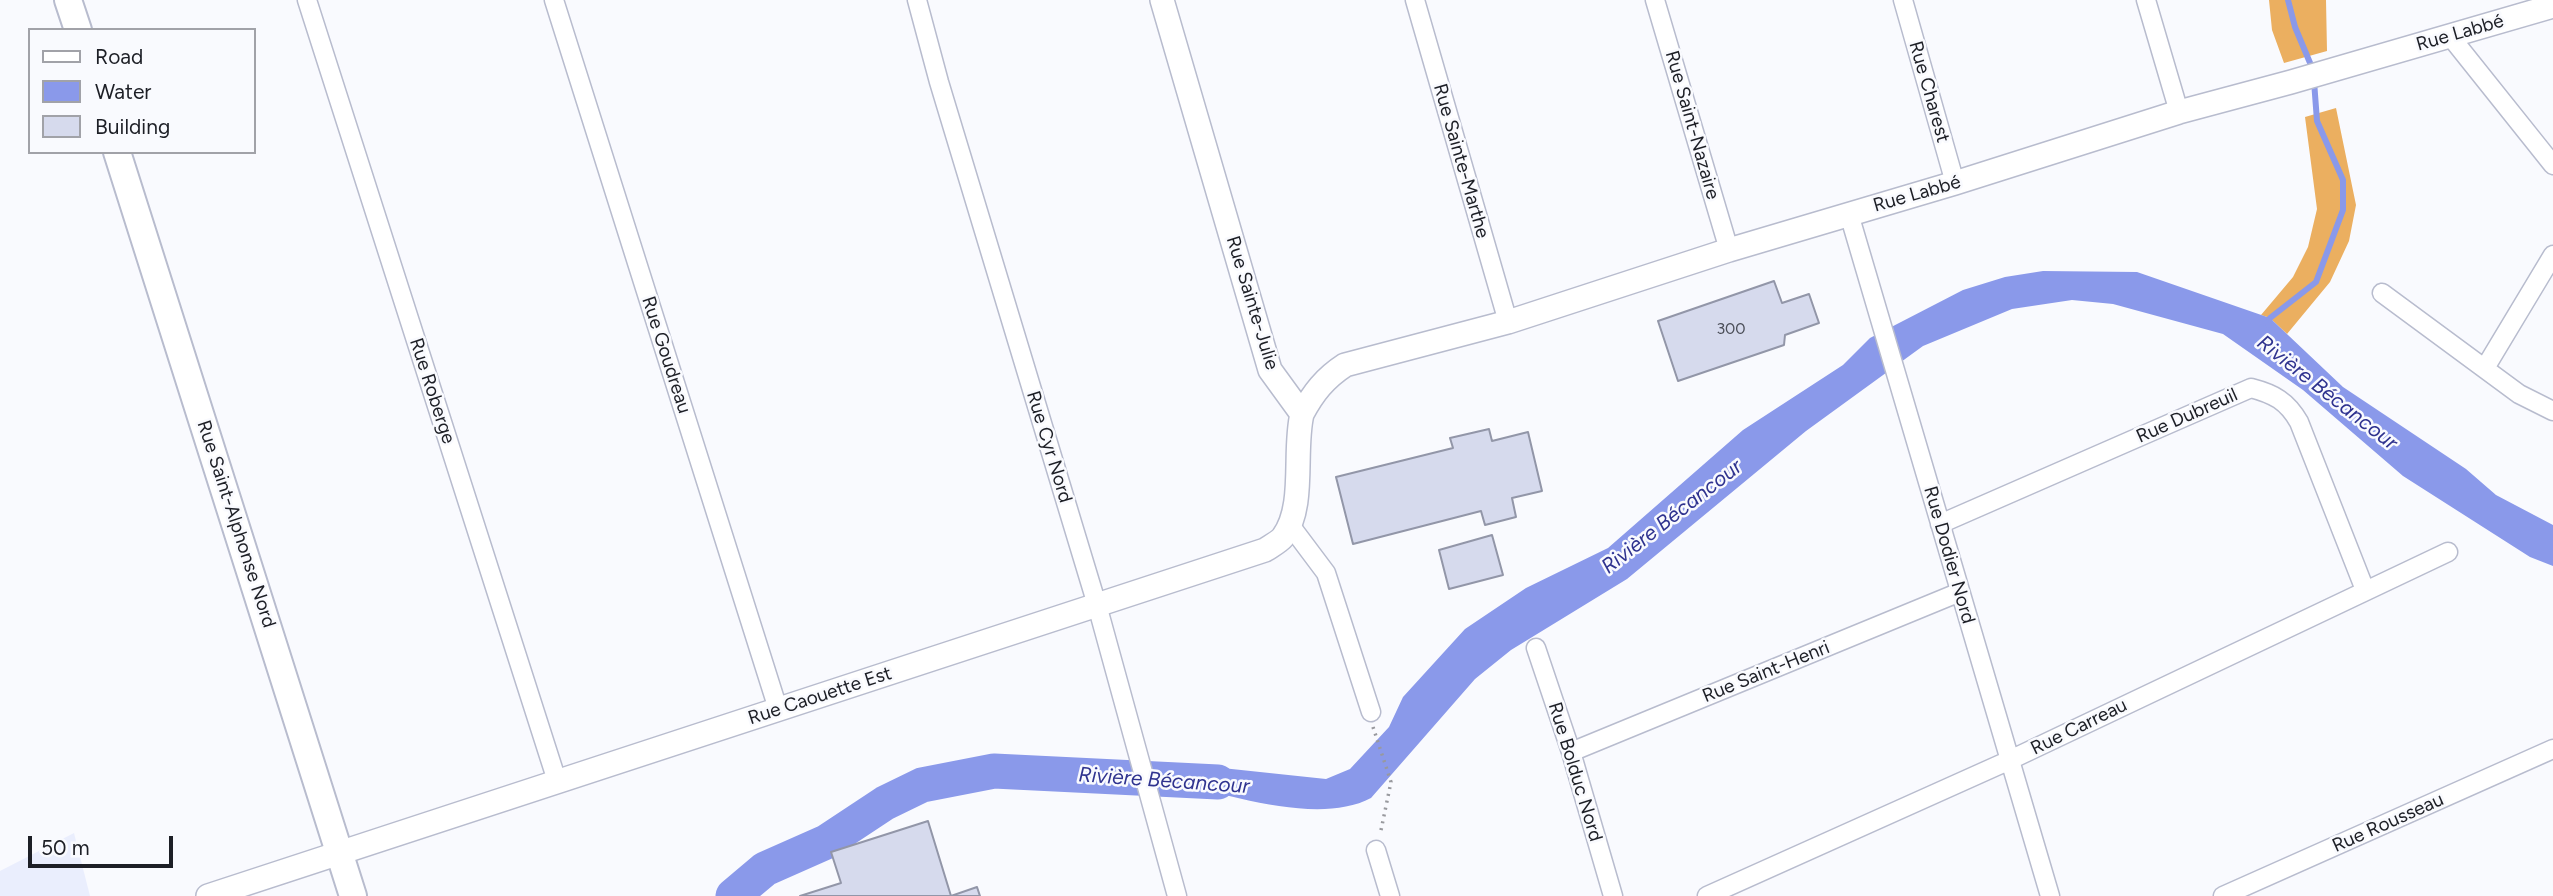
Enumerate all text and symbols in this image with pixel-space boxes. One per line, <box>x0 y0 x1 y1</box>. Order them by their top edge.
street label: Rue Labbé <box>2414 10 2506 56</box>
legend <box>28 28 256 154</box>
street label: Rue Charest <box>1904 39 1954 145</box>
text: Road <box>95 44 143 69</box>
street label: Rue Saint-Nazaire <box>1660 48 1724 202</box>
text: Water <box>95 79 151 104</box>
street label: Rue Sainte-Marthe <box>1428 81 1494 241</box>
text: Building <box>95 114 170 139</box>
street label: Rue Labbé <box>1871 171 1963 217</box>
street label: Rue Sainte-Julie <box>1221 233 1283 373</box>
street label: Rue Goudreau <box>636 294 696 416</box>
house number: 300 <box>1716 319 1746 339</box>
water label: Rivière Bécancour <box>2252 330 2402 456</box>
street label: Rue Roberge <box>404 335 460 447</box>
street label: Rue Dubreuil <box>2133 384 2241 448</box>
street label: Rue Cyr Nord <box>1021 388 1077 506</box>
street label: Rue Saint-Alphonse Nord <box>192 417 280 631</box>
water label: Rivière Bécancour <box>1597 454 1747 580</box>
street label: Rue Dodier Nord <box>1918 484 1980 626</box>
street label: Rue Saint-Henri <box>1699 636 1833 708</box>
street label: Rue Caouette Est <box>745 662 895 730</box>
street label: Rue Carreau <box>2027 694 2131 760</box>
street label: Rue Bolduc Nord <box>1543 700 1607 844</box>
water label: Rivière Bécancour <box>1078 762 1250 800</box>
street label: Rue Rousseau <box>2329 788 2447 858</box>
scale bar <box>32 822 177 866</box>
text: 50 m <box>41 835 90 860</box>

